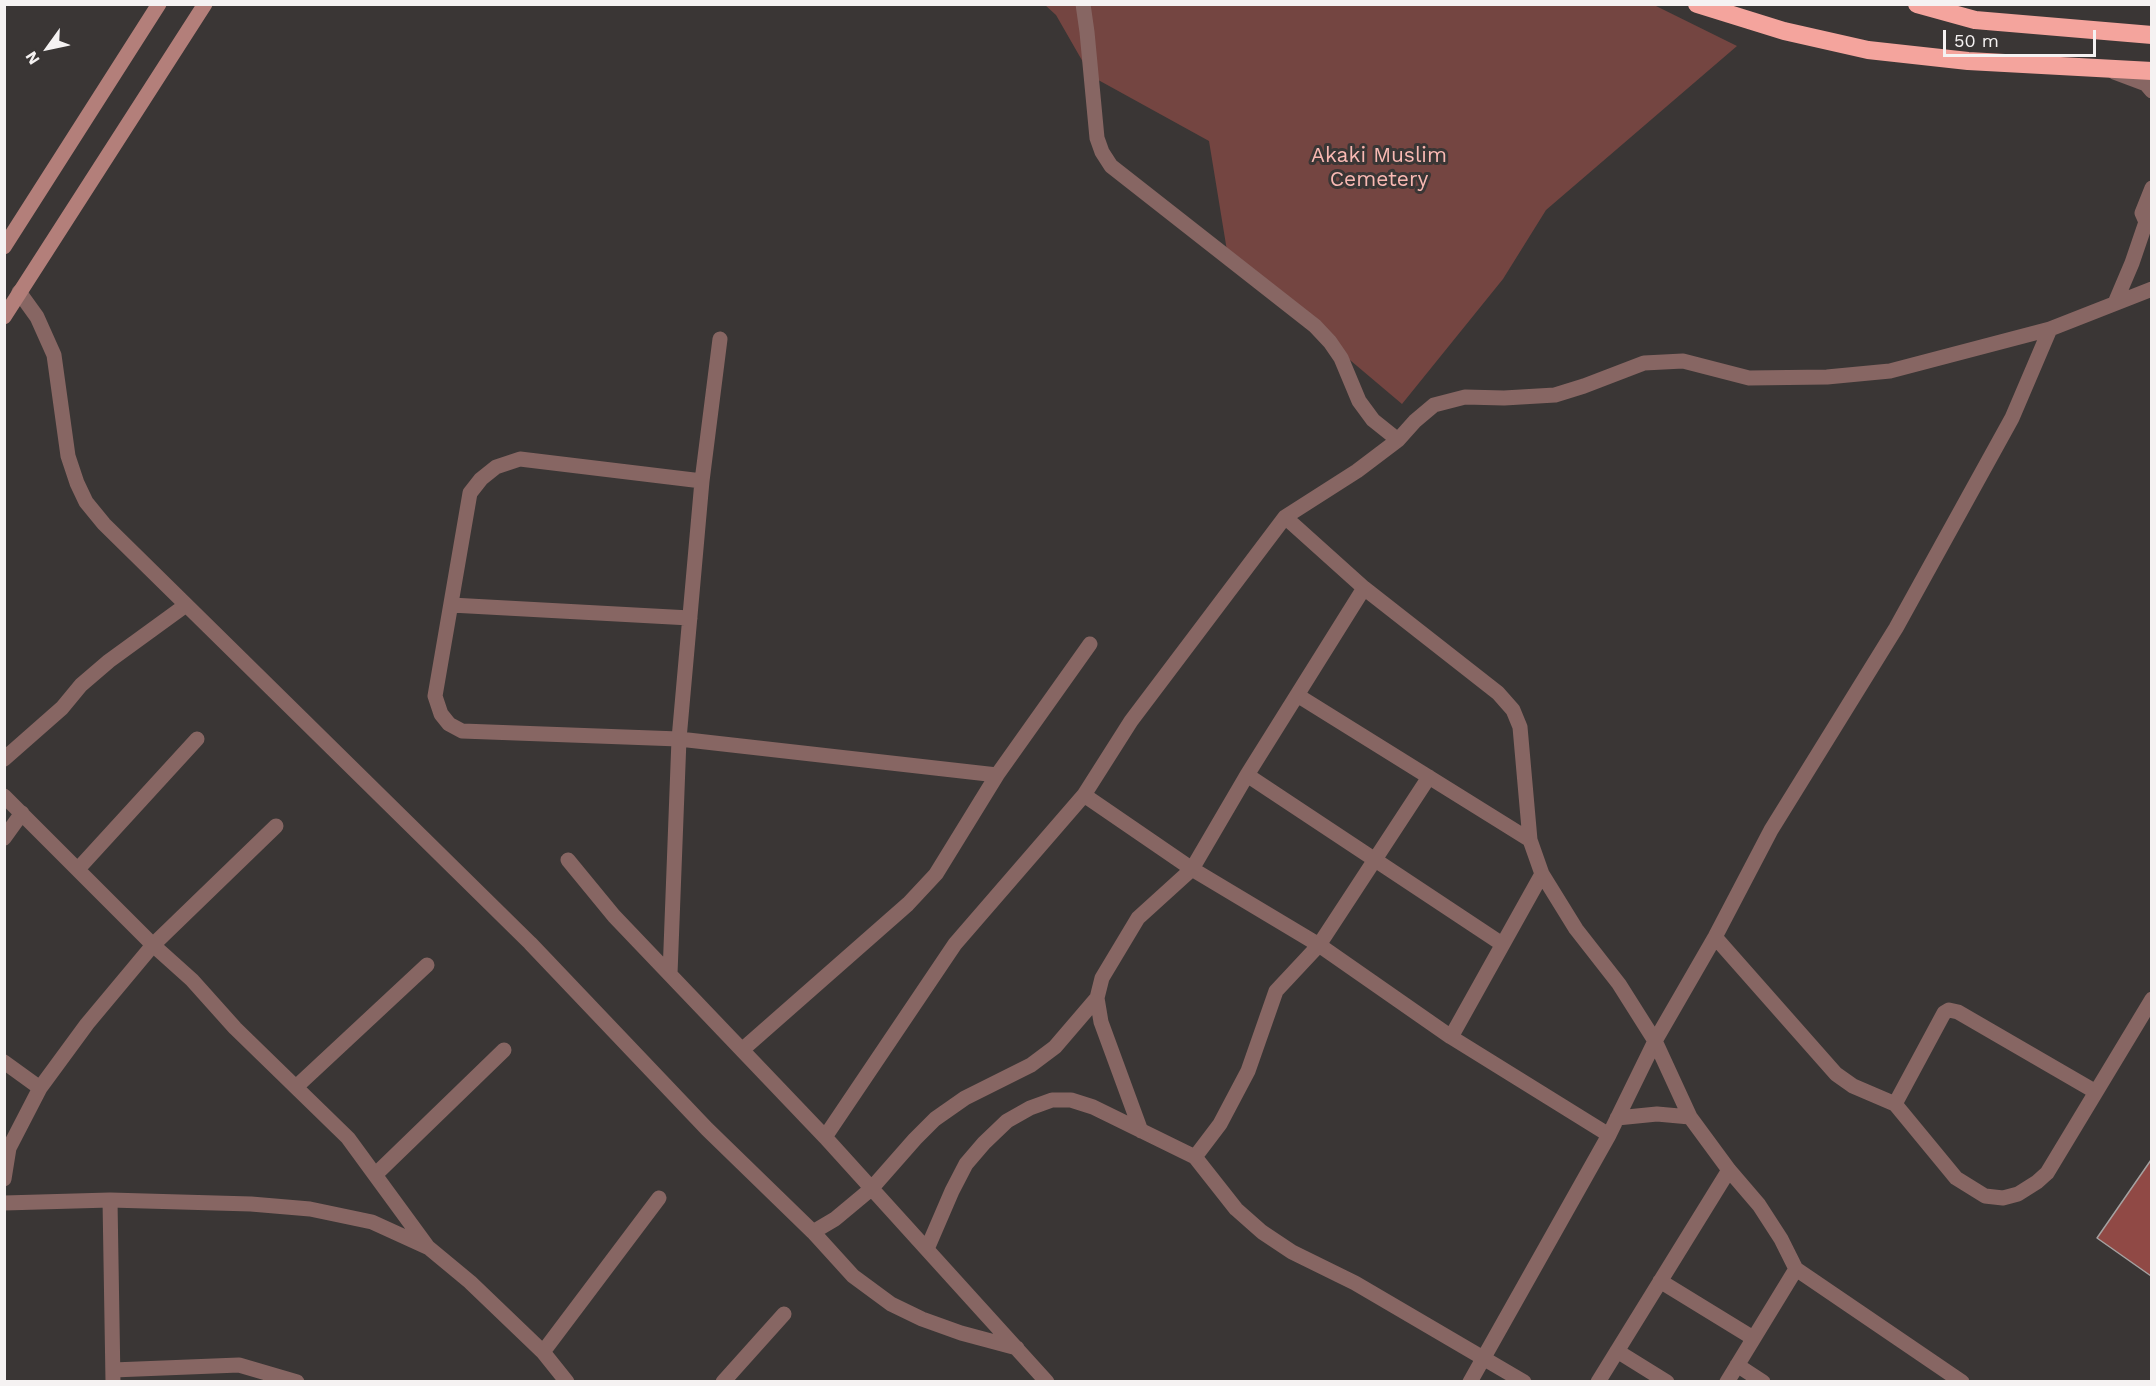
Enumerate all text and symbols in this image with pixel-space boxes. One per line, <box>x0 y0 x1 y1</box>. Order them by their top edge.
north arrow <box>18 18 78 78</box>
scale bar <box>1946 18 2099 56</box>
text: 50 m <box>1954 30 1999 51</box>
text: N <box>21 48 44 68</box>
park label: Akaki Muslim Cemetery <box>1311 143 1447 193</box>

